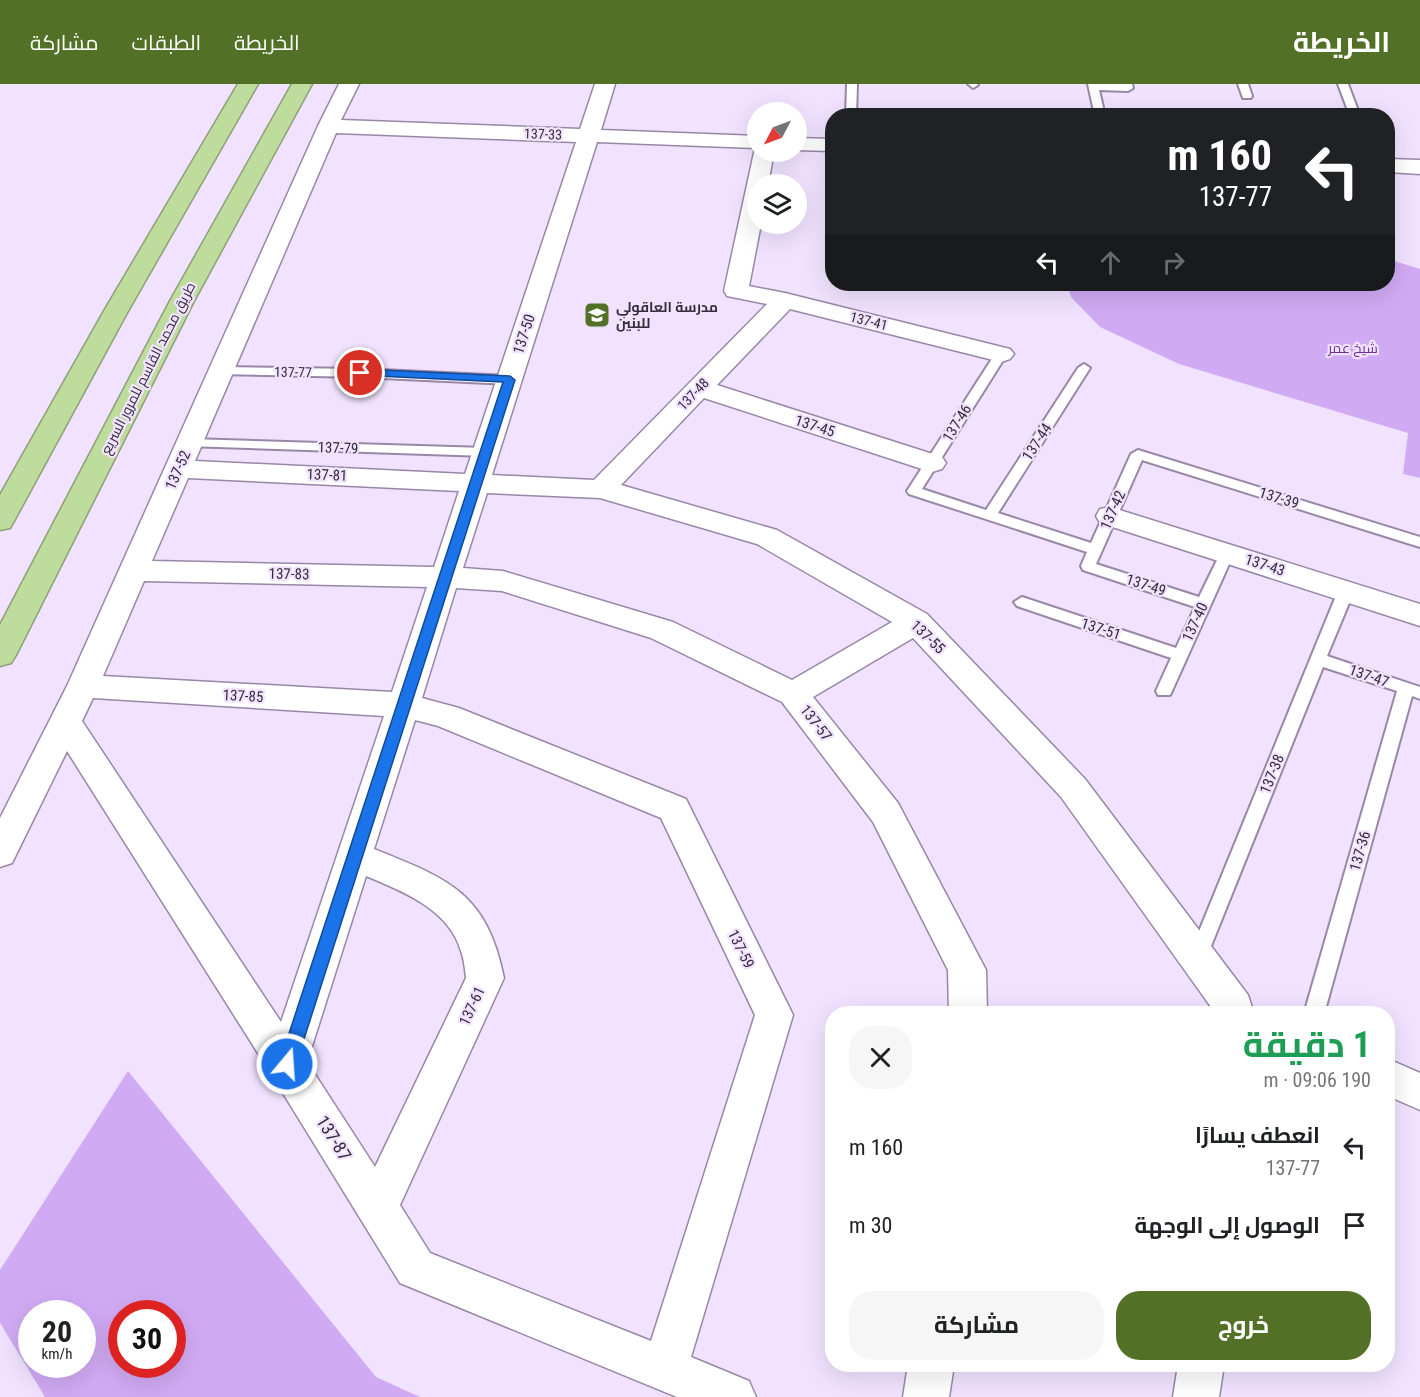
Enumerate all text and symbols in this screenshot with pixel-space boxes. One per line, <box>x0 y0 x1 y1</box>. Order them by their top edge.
text: الخريطة <box>1293 26 1390 59</box>
text: مشاركة <box>30 31 99 55</box>
text: الطبقات <box>132 31 201 55</box>
text: الخريطة <box>234 31 300 55</box>
north arrow <box>747 102 807 162</box>
map controls <box>747 102 807 234</box>
street label: 137-33 <box>524 125 562 143</box>
text: 160 m <box>1167 131 1272 180</box>
icon: left <box>1293 132 1371 210</box>
button: layers <box>747 174 807 234</box>
text: 137-77 <box>1199 181 1272 213</box>
icon: left <box>1031 246 1064 279</box>
icon: ahead <box>1094 246 1127 279</box>
icon: right <box>1157 246 1190 279</box>
street label: طريق محمد القاسم للمرور السريع <box>97 279 200 458</box>
place label: مدرسة العاقولي للبنين <box>616 299 718 332</box>
school or university icon: مدرسة العاقولي للبنين <box>582 300 612 330</box>
street label: 137-41 <box>849 309 889 333</box>
street label: 137-50 <box>509 312 539 356</box>
park label: شيخ عمر <box>1327 340 1378 357</box>
pin <box>334 347 385 398</box>
icon: arrive <box>343 356 376 389</box>
street label: 137-77 <box>274 364 312 380</box>
street label: 137-48 <box>674 375 712 413</box>
street label: 137-46 <box>939 401 975 445</box>
street label: 137-45 <box>793 411 837 441</box>
street label: 137-44 <box>1018 420 1056 464</box>
street label: 137-79 <box>317 438 359 458</box>
street label: 137-52 <box>161 448 195 492</box>
street label: 137-81 <box>306 465 348 485</box>
street label: 137-39 <box>1257 483 1301 513</box>
street label: 137-42 <box>1096 488 1130 532</box>
street label: 137-43 <box>1243 550 1287 580</box>
street label: 137-83 <box>268 565 310 583</box>
street label: 137-49 <box>1124 570 1168 600</box>
street label: 137-40 <box>1178 600 1212 644</box>
street label: 137-51 <box>1079 614 1123 644</box>
street label: 137-55 <box>907 616 949 658</box>
street label: 137-47 <box>1347 661 1391 691</box>
street label: 137-85 <box>222 686 264 706</box>
street label: 137-57 <box>796 701 836 745</box>
street label: 137-38 <box>1256 752 1288 796</box>
street label: 137-36 <box>1346 829 1374 873</box>
street label: 137-59 <box>724 927 758 971</box>
street label: 137-61 <box>455 984 489 1028</box>
text: 1 دقيقة <box>1243 1024 1371 1066</box>
button: close <box>849 1026 912 1089</box>
position arrow <box>255 1032 319 1096</box>
text: 190 m · 09:06 <box>1264 1068 1371 1092</box>
street label: 137-87 <box>312 1112 356 1164</box>
text: انعطف يسارًا <box>1195 1123 1320 1148</box>
icon: left <box>1338 1131 1371 1164</box>
text: 160 m <box>849 1135 903 1160</box>
text: 137-77 <box>1266 1156 1320 1180</box>
icon: arrive <box>1338 1209 1371 1242</box>
text: 30 m <box>849 1213 892 1238</box>
text: الوصول إلى الوجهة <box>1135 1213 1320 1238</box>
button: مشاركة <box>849 1291 1104 1360</box>
button: خروج <box>1116 1291 1371 1360</box>
speed limit sign: 30 <box>108 1300 186 1378</box>
text: 20 <box>42 1314 72 1349</box>
text: km/h <box>42 1345 72 1363</box>

